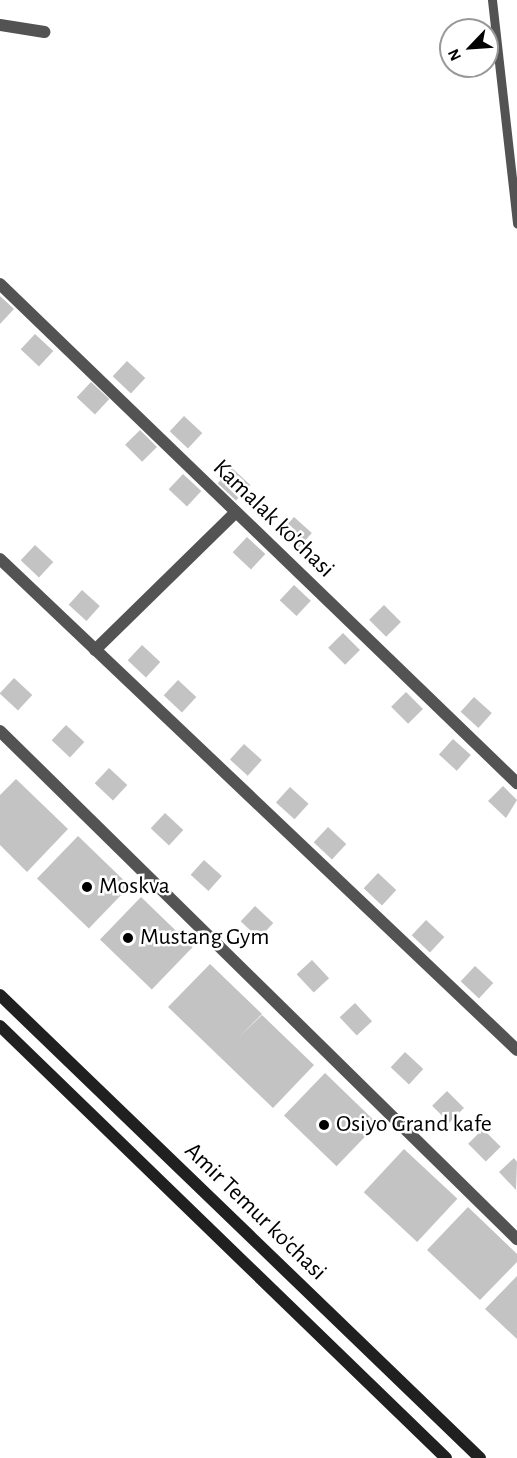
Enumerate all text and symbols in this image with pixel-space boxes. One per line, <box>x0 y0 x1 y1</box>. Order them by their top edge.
north arrow <box>439 18 499 78</box>
text: N <box>445 46 464 63</box>
street label: Kamalak ko'chasi <box>206 454 340 584</box>
place label: Moskva <box>99 873 170 901</box>
marker: Moskva <box>80 880 94 894</box>
place label: Mustang Gym <box>140 924 269 952</box>
marker: Mustang Gym <box>121 931 135 945</box>
place label: Osiyo Grand kafe <box>336 1111 492 1139</box>
marker: Osiyo Grand kafe <box>317 1118 331 1132</box>
street label: Amir Temur ko'chasi <box>178 1137 332 1287</box>

